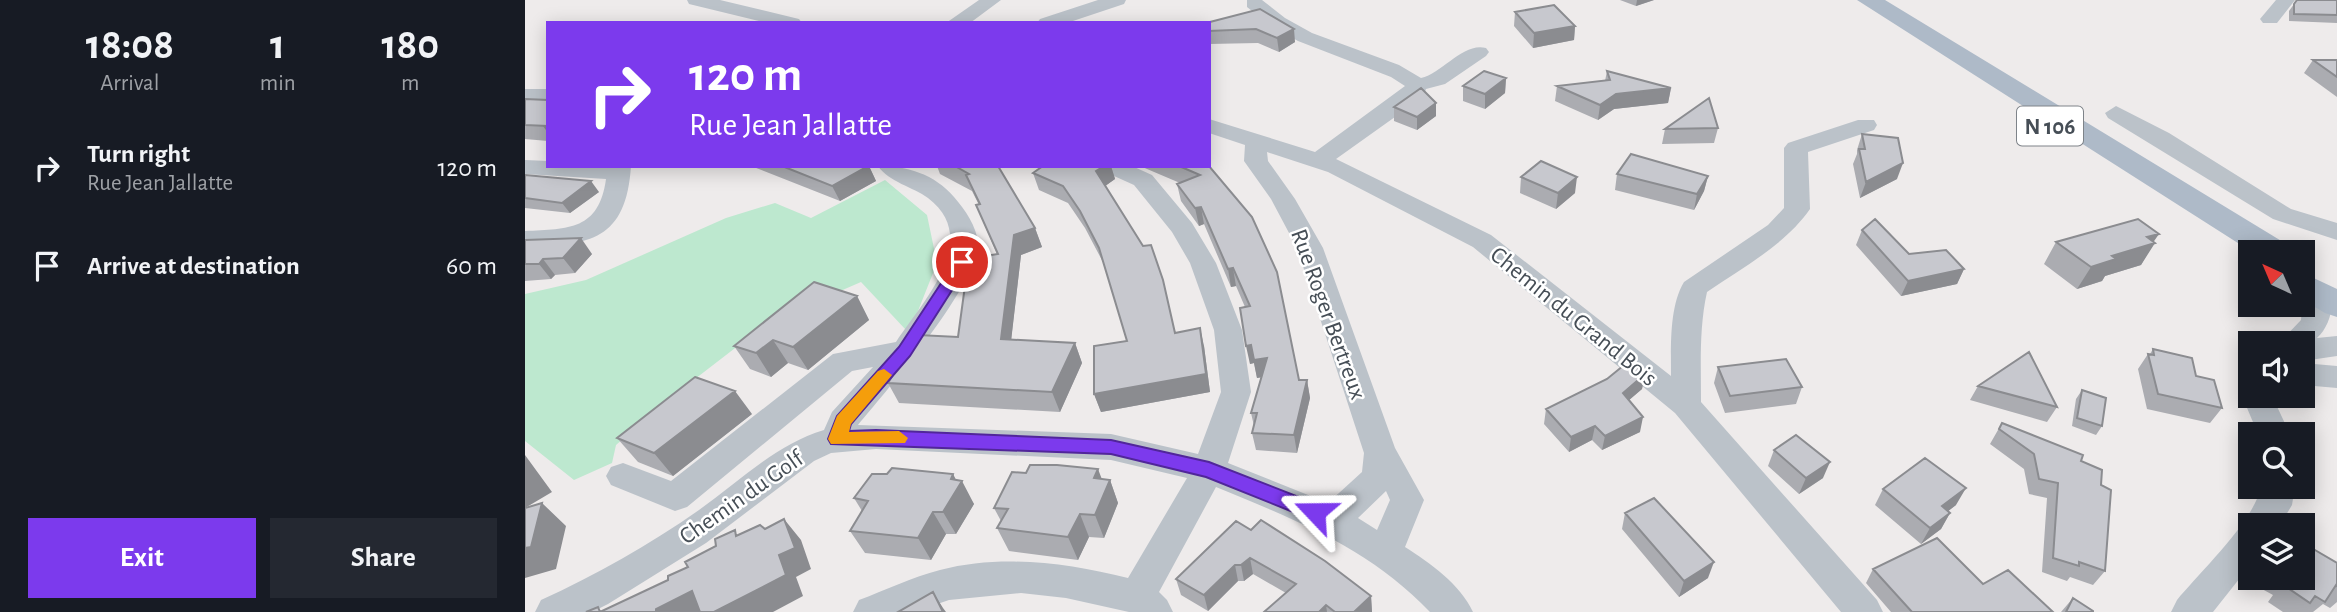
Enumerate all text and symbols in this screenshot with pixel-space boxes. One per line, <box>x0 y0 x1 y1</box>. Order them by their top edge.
text: 18:08 <box>86 24 174 66</box>
text: 1 <box>270 24 285 66</box>
text: 180 <box>381 24 439 66</box>
icon: right <box>574 49 665 140</box>
text: 120 m <box>689 51 802 100</box>
text: Arrival <box>100 72 159 95</box>
text: min <box>260 72 296 95</box>
text: m <box>401 72 419 95</box>
road number: N 106 <box>2017 106 2083 146</box>
text: Rue Jean Jallatte <box>689 109 892 141</box>
text: Turn right <box>87 141 190 167</box>
icon: right <box>28 149 66 187</box>
text: 120 m <box>437 155 497 181</box>
text: Rue Jean Jallatte <box>87 172 233 195</box>
street label: Rue Roger Bertreux <box>1286 226 1370 403</box>
pin <box>932 232 992 292</box>
north arrow <box>2238 240 2315 317</box>
map controls <box>2238 240 2315 590</box>
icon: arrive <box>943 243 981 281</box>
street label: Chemin du Grand Bois <box>1486 243 1661 391</box>
icon: arrive <box>28 247 66 285</box>
text: Arrive at destination <box>87 253 300 279</box>
text: 60 m <box>446 253 497 279</box>
button: sound <box>2238 331 2315 408</box>
button: search <box>2238 422 2315 499</box>
street label: Chemin du Golf <box>675 445 809 549</box>
position arrow <box>1278 475 1352 549</box>
button: layers <box>2238 513 2315 590</box>
button: Exit <box>28 518 256 598</box>
button: Share <box>270 518 497 598</box>

